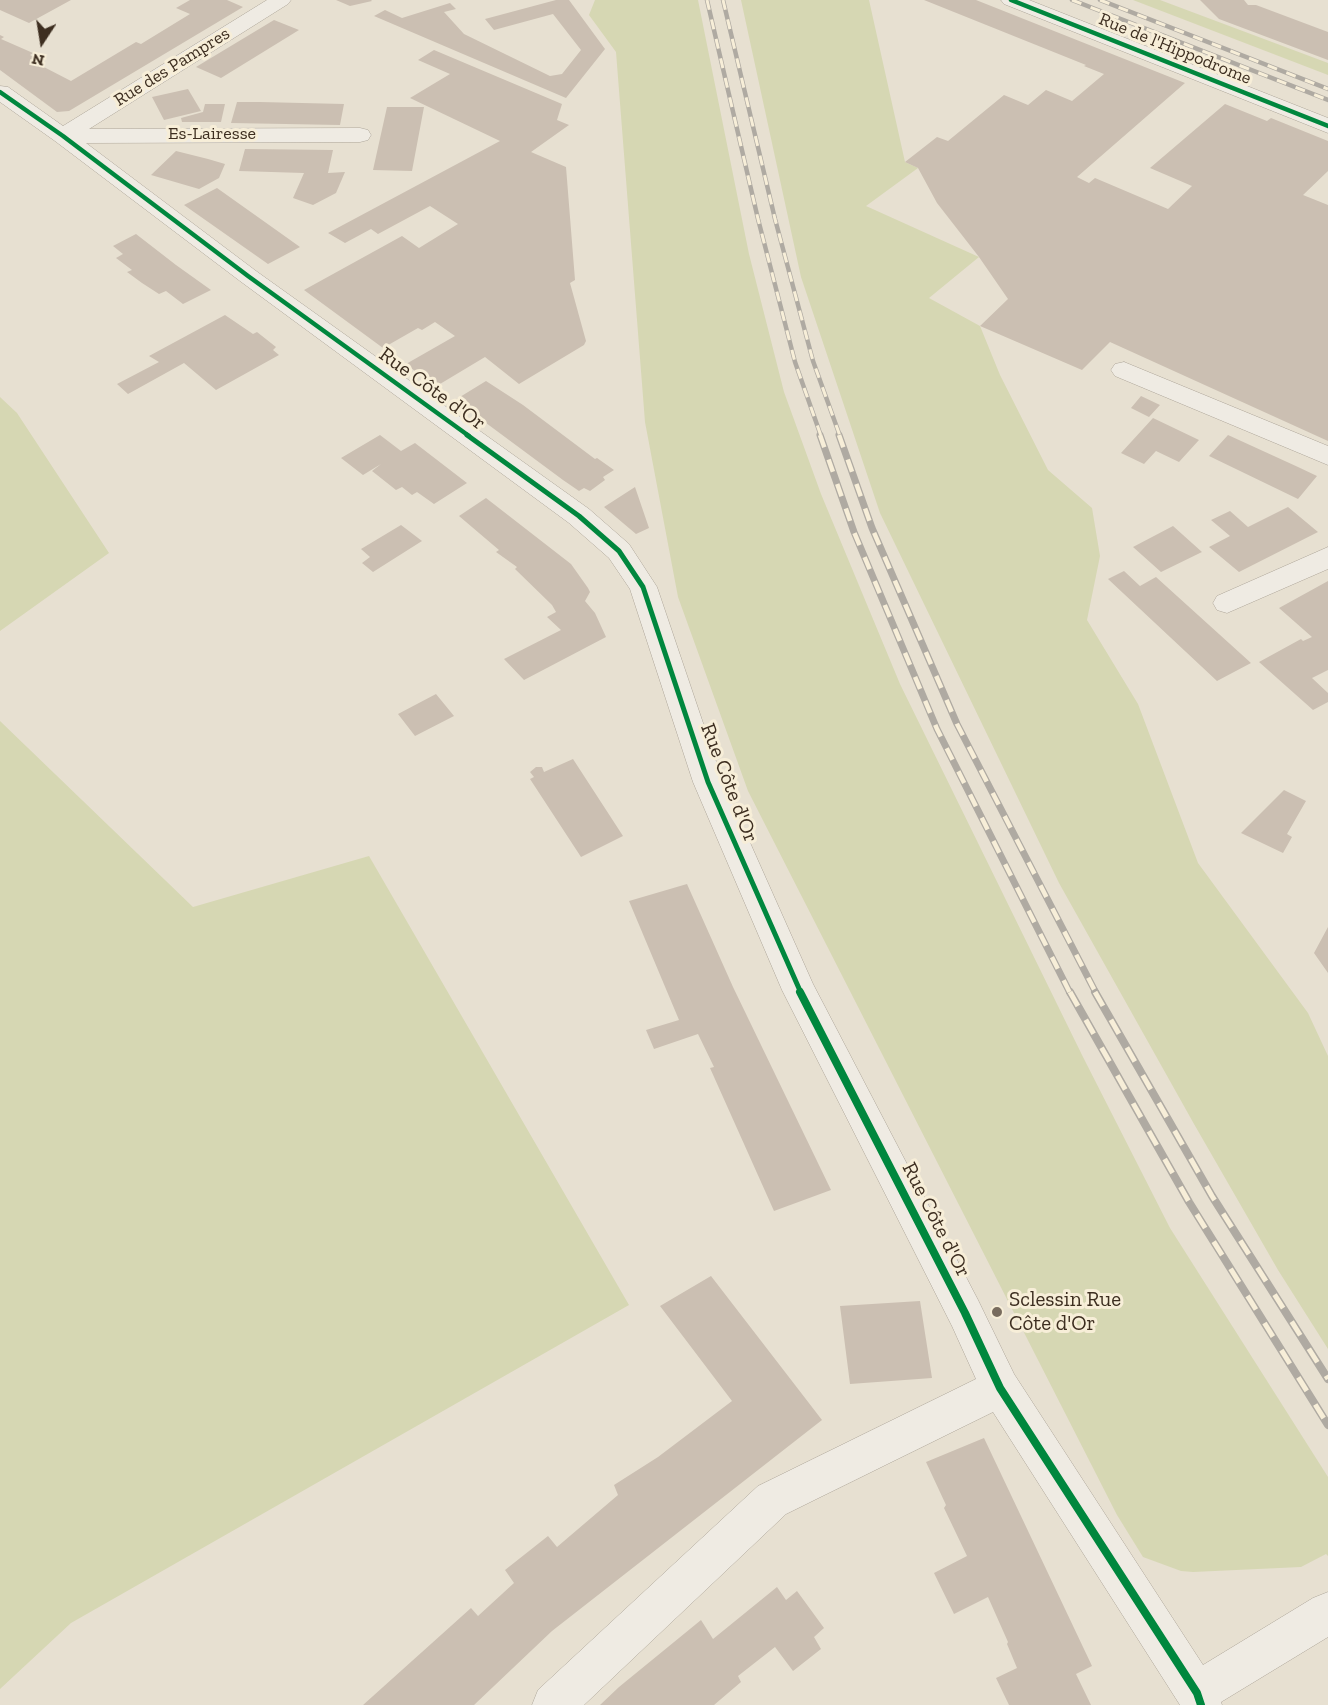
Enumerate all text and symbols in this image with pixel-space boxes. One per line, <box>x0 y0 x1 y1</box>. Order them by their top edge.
street label: Rue de l'Hippodrome <box>1096 9 1254 89</box>
north arrow <box>12 12 72 72</box>
street label: Rue des Pampres <box>110 23 234 111</box>
text: N <box>30 50 46 71</box>
street label: Es-Lairesse <box>168 123 256 145</box>
street label: Rue Côte d'Or <box>374 342 490 436</box>
street label: Rue Côte d'Or <box>695 720 763 846</box>
street label: Rue Côte d'Or <box>896 1158 976 1282</box>
place label: Sclessin Rue Côte d'Or <box>1009 1287 1121 1337</box>
marker: Sclessin Rue Côte d'Or <box>990 1305 1004 1319</box>

